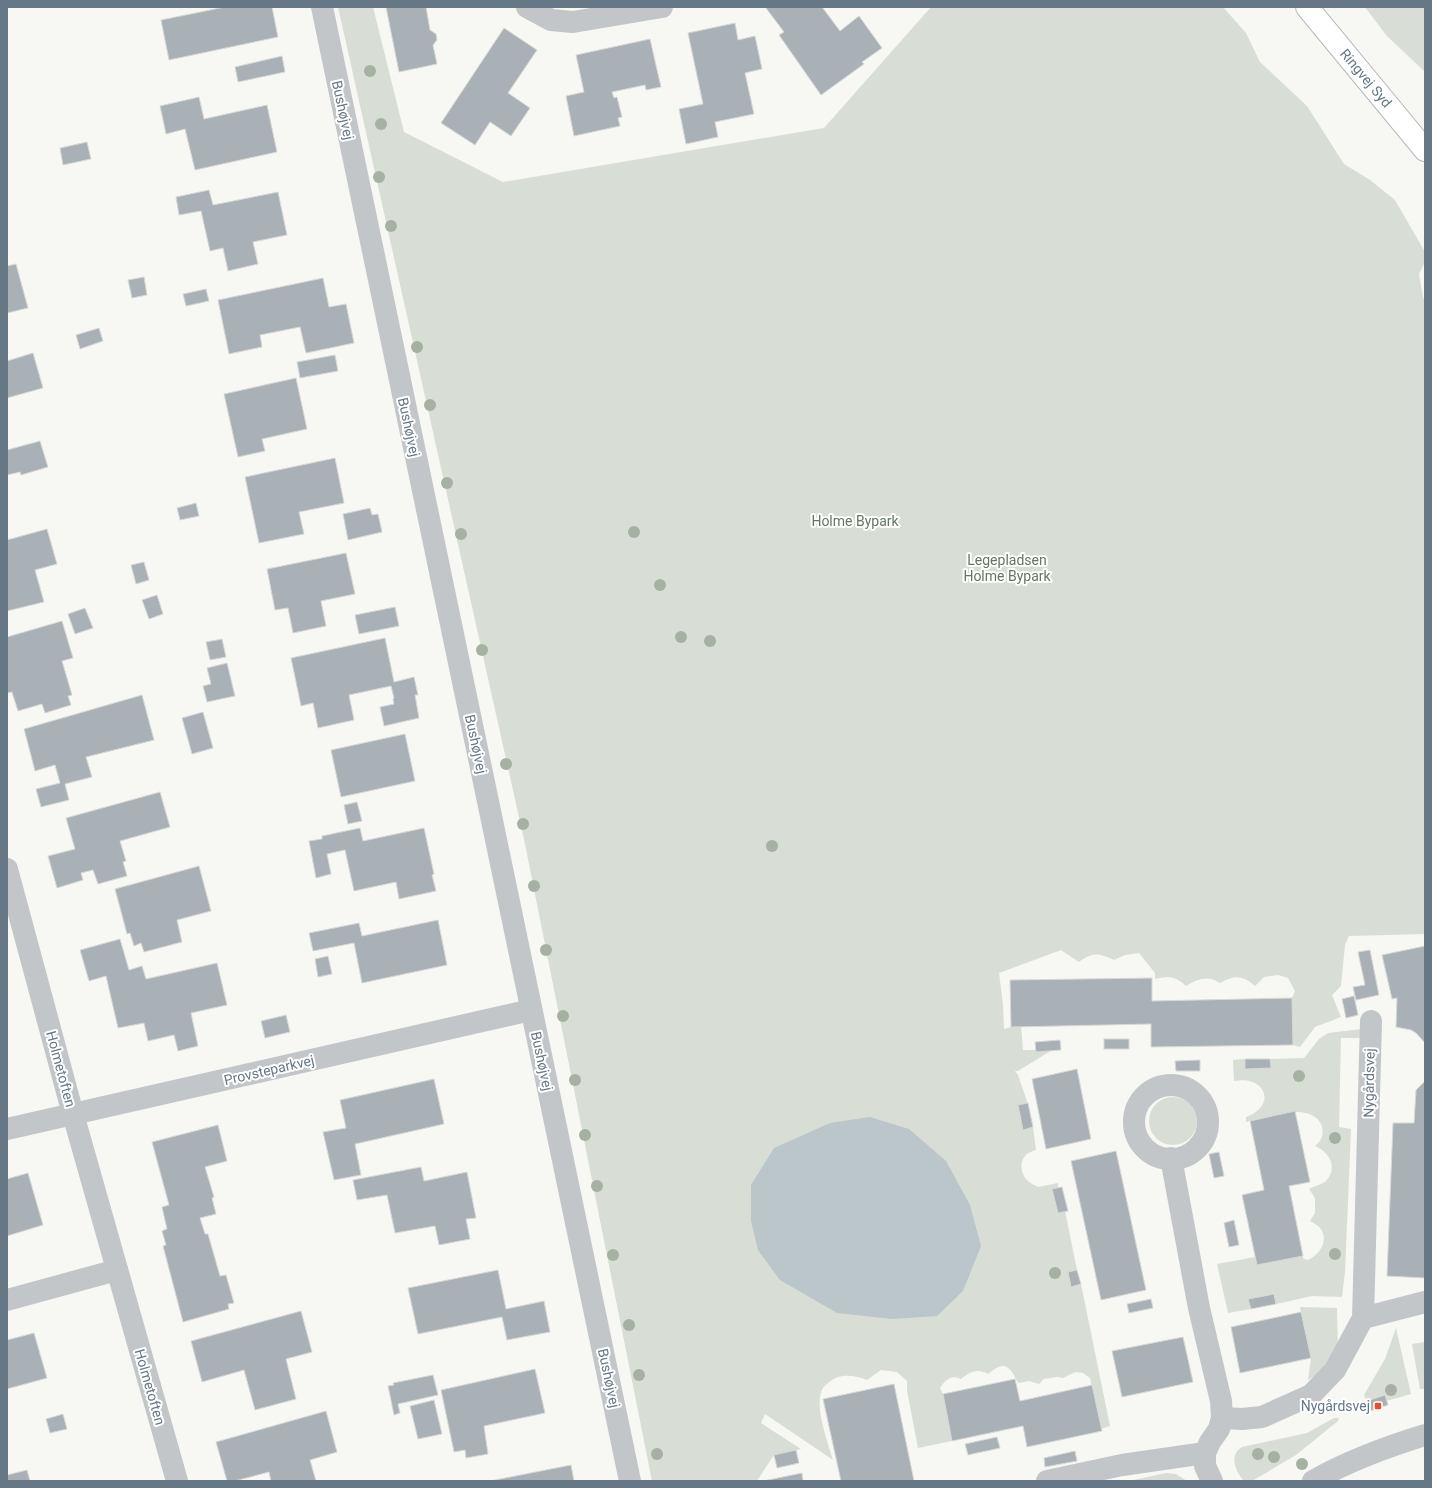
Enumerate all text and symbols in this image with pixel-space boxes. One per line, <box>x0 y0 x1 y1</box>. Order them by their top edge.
street label: Ringvej Syd <box>1337 46 1395 110</box>
street label: Bushøjvej <box>329 79 357 141</box>
street label: Bushøjvej <box>395 396 423 458</box>
park label: Holme Bypark <box>811 513 900 529</box>
park label: Legepladsen Holme Bypark <box>963 552 1052 584</box>
street label: Bushøjvej <box>462 713 490 775</box>
street label: Holmetoften <box>43 1029 79 1109</box>
street label: Bushøjvej <box>528 1030 556 1092</box>
street label: Nygårdsvej <box>1360 1048 1378 1118</box>
street label: Provsteparkvej <box>222 1052 316 1088</box>
street label: Holmetoften <box>132 1347 168 1427</box>
street label: Bushøjvej <box>595 1347 623 1409</box>
place label: Nygårdsvej <box>1301 1398 1370 1414</box>
marker: Nygårdsvej <box>1373 1401 1383 1411</box>

